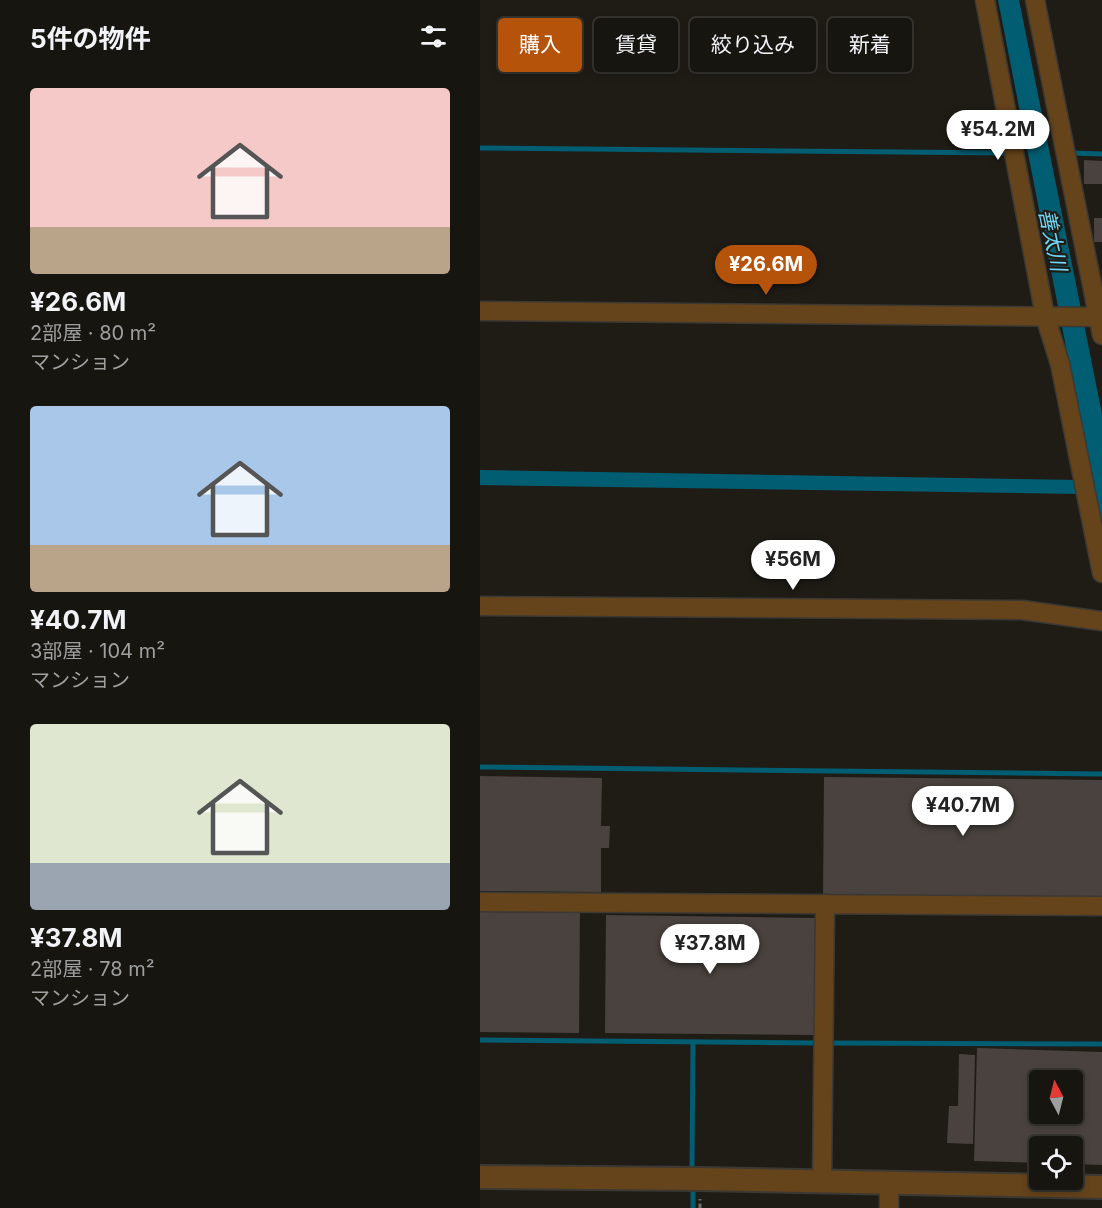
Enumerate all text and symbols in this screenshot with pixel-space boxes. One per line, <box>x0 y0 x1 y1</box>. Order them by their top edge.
chip: 購入 <box>498 18 582 72</box>
chip: 賃貸 <box>594 18 678 72</box>
chip: 絞り込み <box>690 18 816 72</box>
chip: 新着 <box>828 18 912 72</box>
icon: filters <box>417 20 450 53</box>
text: 5件の物件 <box>30 23 151 54</box>
pin: ¥54.2M <box>949 110 1047 161</box>
text: ¥54.2M <box>961 117 1035 141</box>
icon: home <box>186 127 294 235</box>
water label: 善太川 <box>1034 207 1072 275</box>
pin: ¥26.6M <box>717 245 815 296</box>
text: ¥26.6M <box>729 252 803 276</box>
text: ¥26.6M <box>30 286 126 317</box>
text: 2部屋 · 80 m² <box>30 321 156 345</box>
text: マンション <box>30 350 130 374</box>
icon: home <box>186 445 294 553</box>
pin: ¥56M <box>757 540 829 591</box>
text: ¥56M <box>765 547 821 571</box>
text: ¥40.7M <box>30 604 127 635</box>
text: 3部屋 · 104 m² <box>30 639 165 663</box>
text: マンション <box>30 668 130 692</box>
icon: home <box>186 763 294 871</box>
pin: ¥40.7M <box>914 786 1012 837</box>
text: ¥40.7M <box>926 793 1000 817</box>
text: ¥37.8M <box>30 922 123 953</box>
pin: ¥37.8M <box>661 924 759 975</box>
text: ¥37.8M <box>674 931 746 955</box>
text: 2部屋 · 78 m² <box>30 957 155 981</box>
text: マンション <box>30 986 130 1010</box>
north arrow <box>1029 1070 1083 1124</box>
map controls <box>1029 1070 1083 1190</box>
button: locate <box>1029 1136 1083 1190</box>

